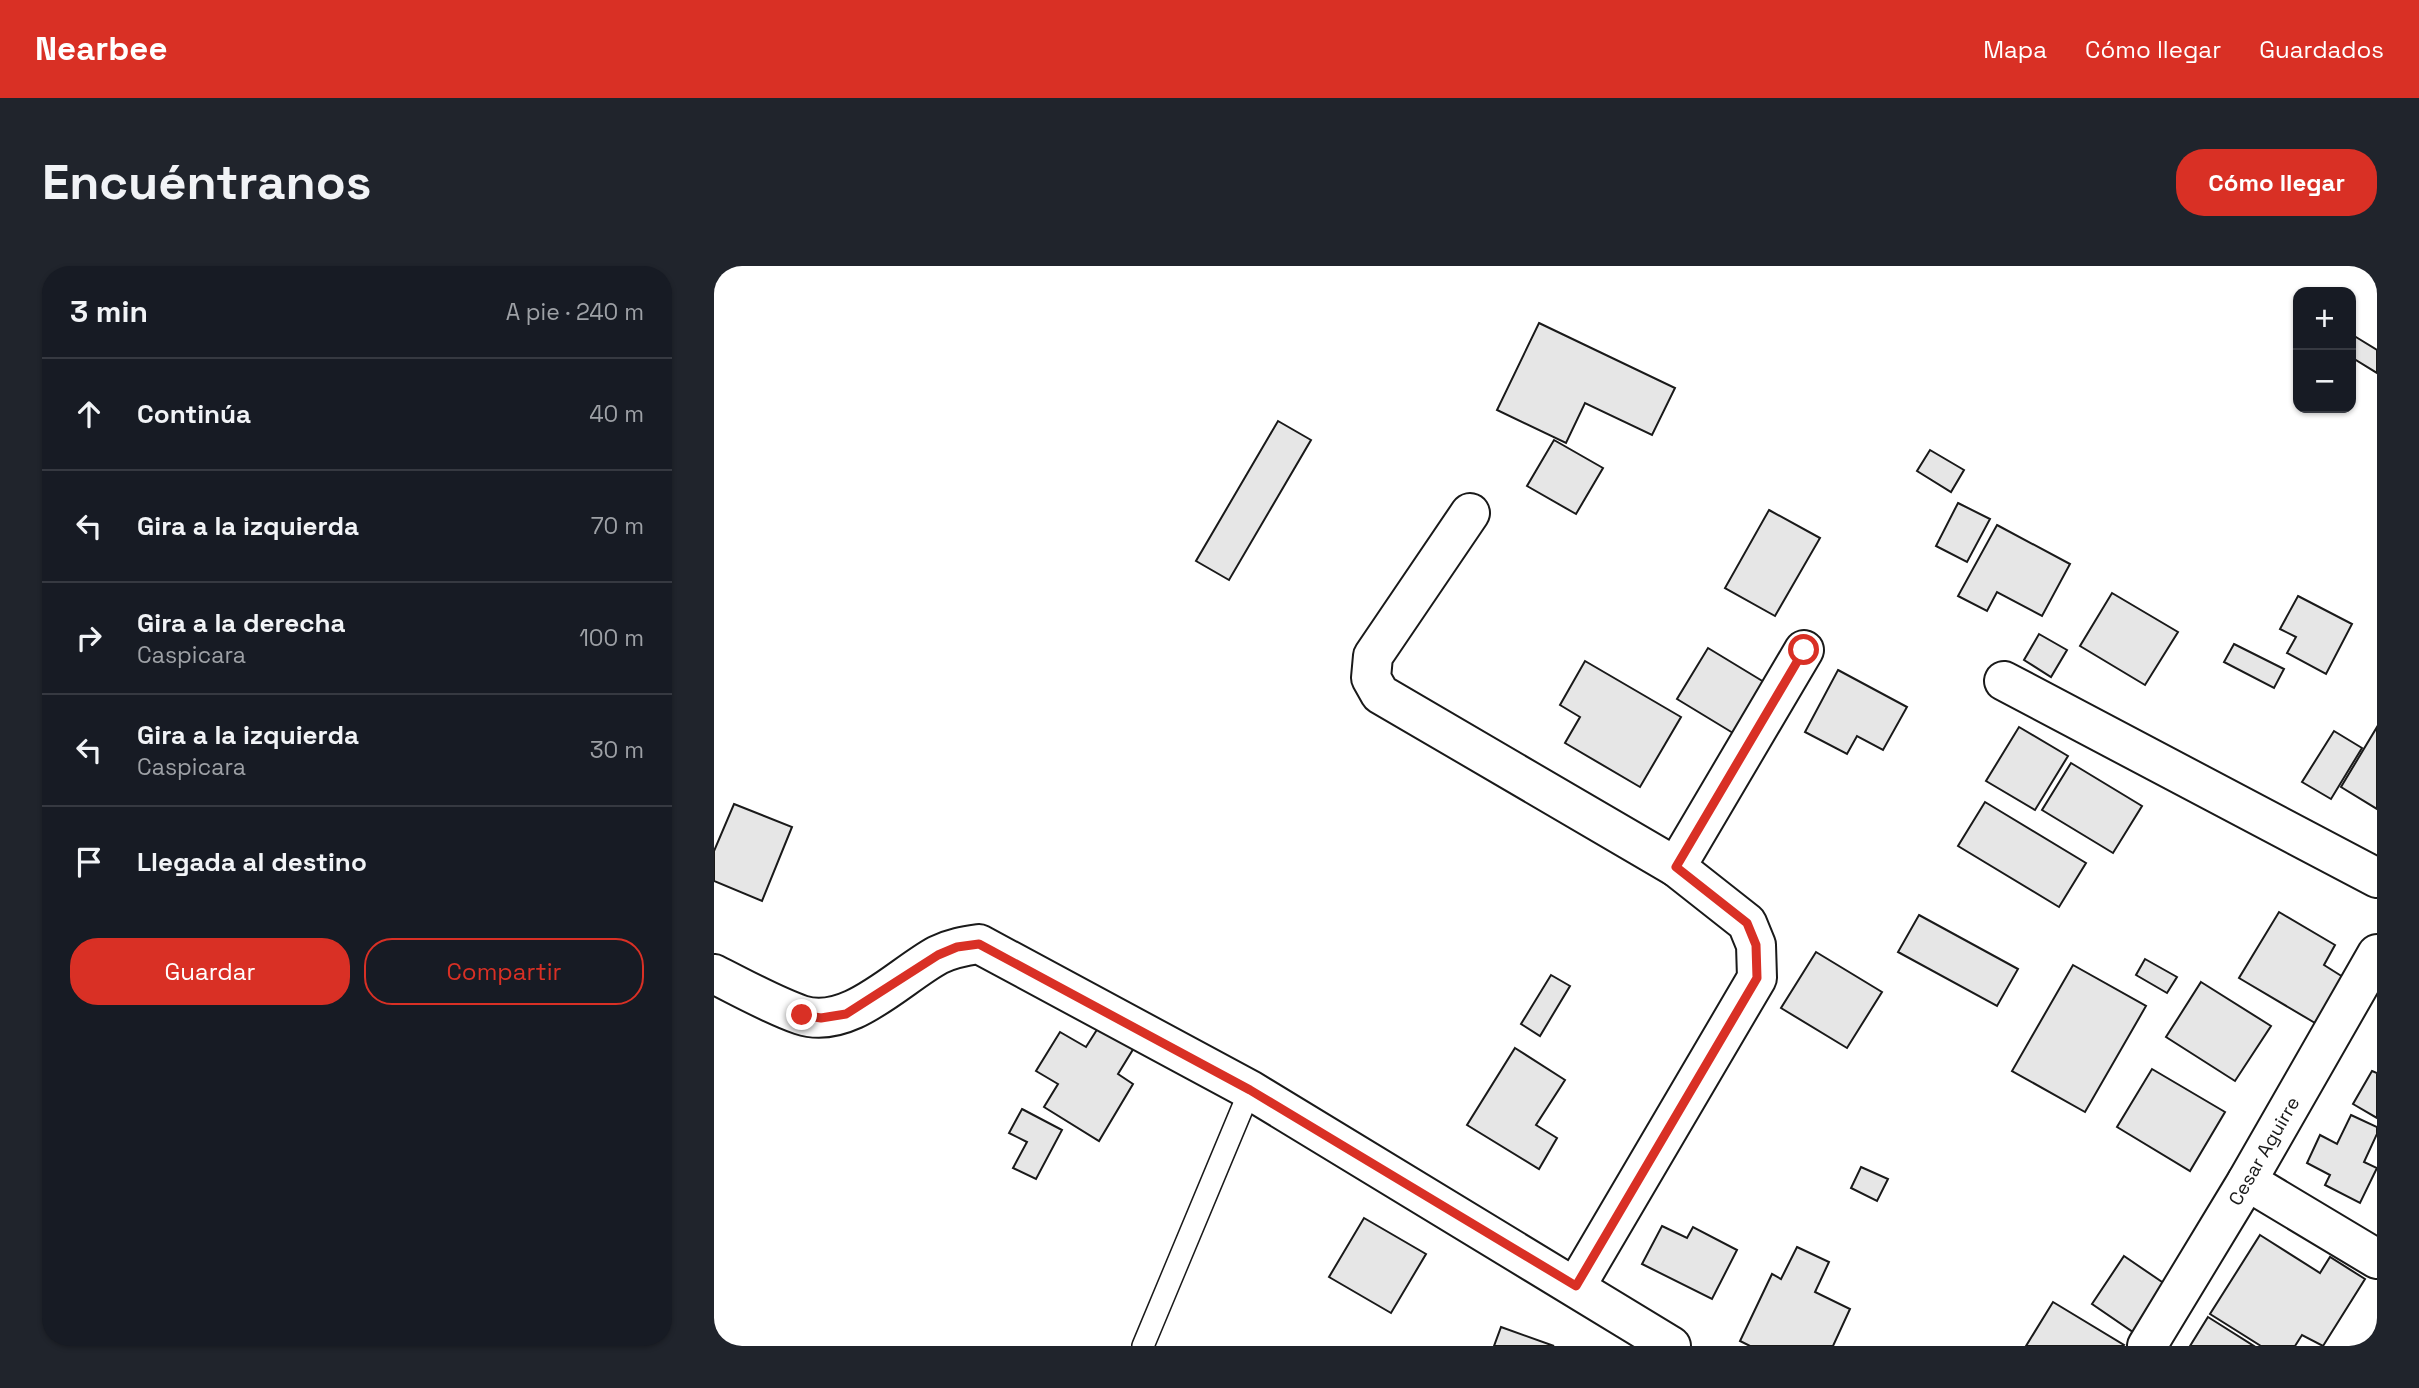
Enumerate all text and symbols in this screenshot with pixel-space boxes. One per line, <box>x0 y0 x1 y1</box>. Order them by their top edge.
text: Nearbee <box>35 28 167 70</box>
text: Mapa <box>1983 34 2047 65</box>
text: Cómo llegar <box>2085 34 2221 65</box>
text: Guardados <box>2259 34 2384 65</box>
button: Cómo llegar <box>2176 149 2377 216</box>
text: Encuéntranos <box>42 151 371 213</box>
map controls <box>2293 287 2356 413</box>
button: + <box>2293 287 2356 350</box>
text: 3 min <box>70 292 148 331</box>
text: A pie · 240 m <box>506 297 644 327</box>
button: − <box>2293 350 2356 413</box>
icon: ahead <box>70 395 108 433</box>
text: Continúa <box>137 397 251 431</box>
text: 40 m <box>589 399 644 429</box>
icon: left <box>70 507 108 545</box>
text: Gira a la izquierda <box>137 509 359 543</box>
text: 70 m <box>591 511 644 541</box>
text: Gira a la derecha <box>137 606 346 640</box>
icon: right <box>70 619 108 657</box>
text: 100 m <box>579 623 644 653</box>
route start <box>1788 634 1819 665</box>
text: Caspicara <box>137 640 246 670</box>
text: Gira a la izquierda <box>137 718 359 752</box>
icon: left <box>70 731 108 769</box>
text: 30 m <box>590 735 644 765</box>
text: Caspicara <box>137 752 246 782</box>
icon: arrive <box>70 843 108 881</box>
text: Llegada al destino <box>137 845 367 879</box>
button: Guardar <box>70 938 350 1005</box>
button: Compartir <box>364 938 644 1005</box>
route end <box>786 999 817 1030</box>
street label: Cesar Aguirre <box>2223 1092 2305 1210</box>

